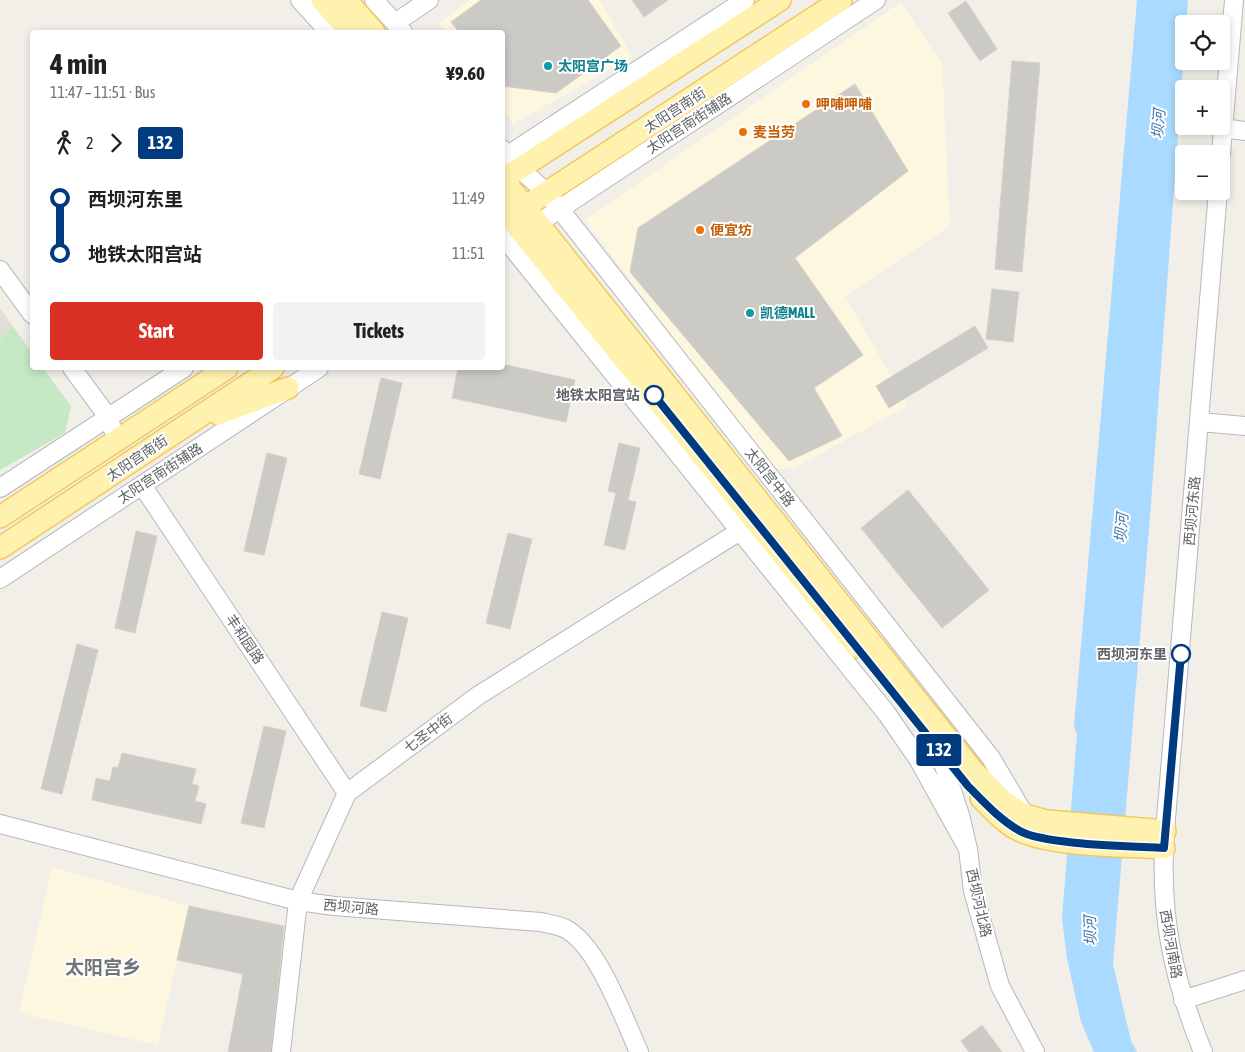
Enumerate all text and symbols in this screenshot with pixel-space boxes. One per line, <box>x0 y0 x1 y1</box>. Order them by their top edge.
map controls <box>1175 15 1230 200</box>
button: locate <box>1175 15 1230 70</box>
text: 4 min <box>50 48 107 80</box>
place label: 太阳宫广场 <box>558 58 628 74</box>
marker: 太阳宫广场 <box>542 60 554 72</box>
text: ¥9.60 <box>446 62 485 84</box>
button: + <box>1175 80 1230 135</box>
text: 11:47 – 11:51 · Bus <box>50 83 155 101</box>
street label: 太阳宫南街 <box>641 84 709 136</box>
street label: 太阳宫南街辅路 <box>644 90 734 156</box>
place label: 呷哺呷哺 <box>816 96 872 112</box>
marker: 呷哺呷哺 <box>800 98 812 110</box>
water label: 坝河 <box>1148 105 1168 140</box>
place label: 麦当劳 <box>753 124 795 140</box>
marker: 麦当劳 <box>737 126 749 138</box>
icon: walk <box>50 129 78 157</box>
icon: forward <box>102 129 130 157</box>
text: 132 <box>148 132 173 153</box>
text: 2 <box>86 134 94 152</box>
button: − <box>1175 145 1230 200</box>
text: 西坝河东里 <box>88 188 183 210</box>
text: 11:49 <box>452 189 485 207</box>
place label: 便宜坊 <box>710 222 752 238</box>
marker: 便宜坊 <box>694 224 706 236</box>
text: 地铁太阳宫站 <box>88 243 202 265</box>
text: 11:51 <box>452 244 485 262</box>
button: Start <box>50 302 263 360</box>
button: Tickets <box>273 302 485 360</box>
place label: 凯德MALL <box>760 305 816 321</box>
marker: 凯德MALL <box>744 307 756 319</box>
marker: 地铁太阳宫站 <box>644 385 664 405</box>
place label: 地铁太阳宫站 <box>556 387 640 403</box>
street label: 太阳宫南街 <box>104 432 170 484</box>
street label: 太阳宫南街辅路 <box>115 440 205 506</box>
street label: 太阳宫中路 <box>742 444 798 510</box>
street label: 西坝河东路 <box>1181 475 1203 547</box>
water label: 坝河 <box>1111 509 1131 544</box>
street label: 丰和园路 <box>223 611 267 667</box>
marker: 西坝河东里 <box>1171 644 1191 664</box>
place label: 西坝河东里 <box>1097 646 1167 662</box>
street label: 七圣中街 <box>401 710 455 756</box>
line badge: 132 <box>910 734 968 766</box>
text: 132 <box>926 739 952 760</box>
street label: 西坝河北路 <box>963 867 995 939</box>
street label: 西坝河路 <box>322 897 380 917</box>
street label: 西坝河南路 <box>1157 908 1185 980</box>
water label: 坝河 <box>1081 913 1099 946</box>
district label: 太阳宫乡 <box>65 956 141 978</box>

